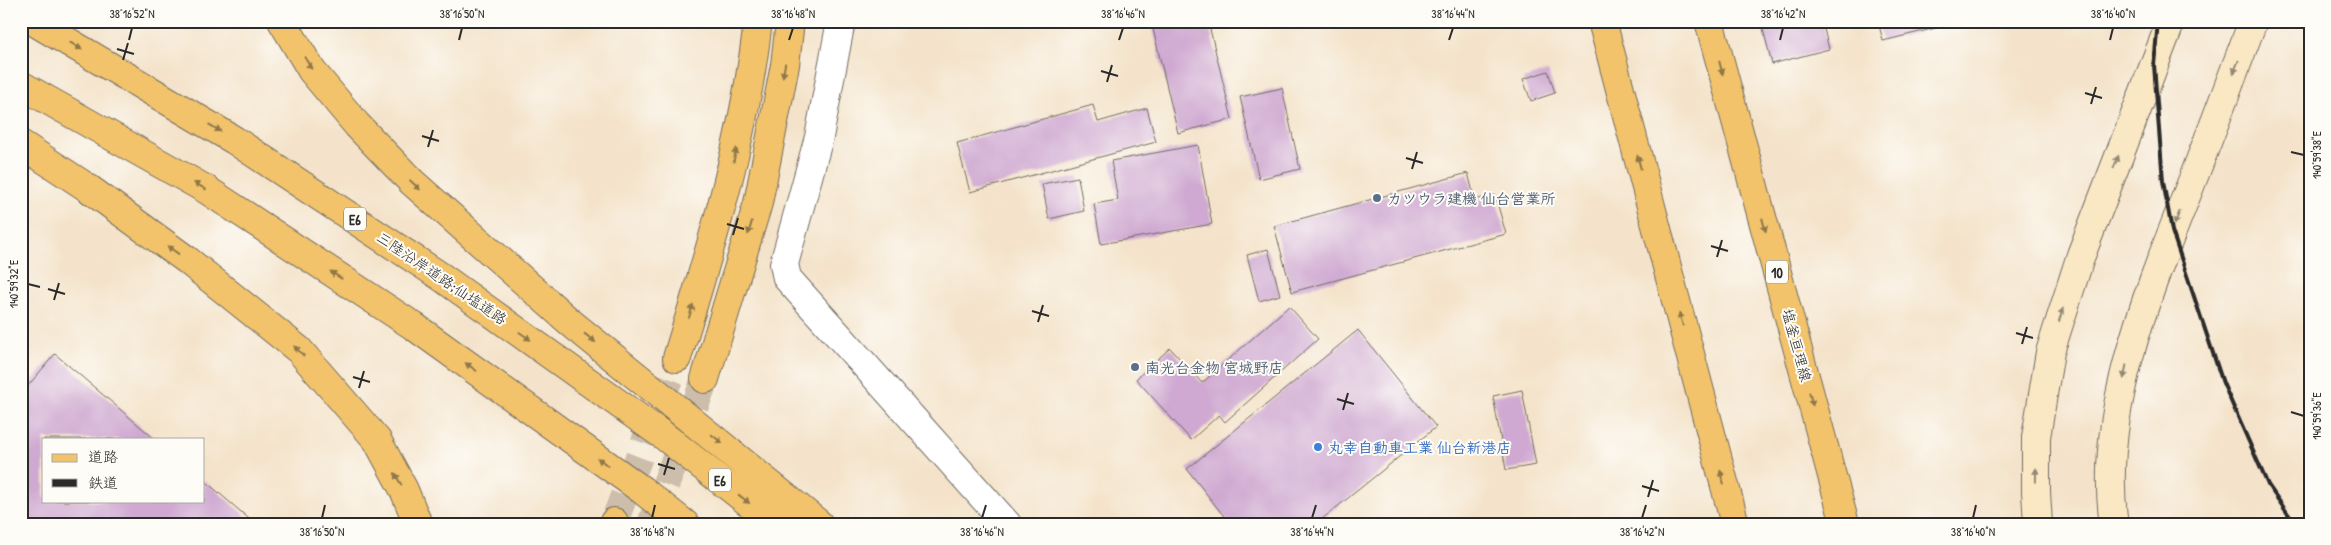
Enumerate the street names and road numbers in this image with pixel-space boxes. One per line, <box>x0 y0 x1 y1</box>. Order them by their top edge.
road number: E6 <box>344 208 366 230</box>
street label: 三陸沿岸道路;仙塩道路 <box>373 226 511 330</box>
road number: 10 <box>1766 260 1788 284</box>
street label: 塩釜亘理線 <box>1777 306 1817 384</box>
road number: E6 <box>709 468 731 492</box>

